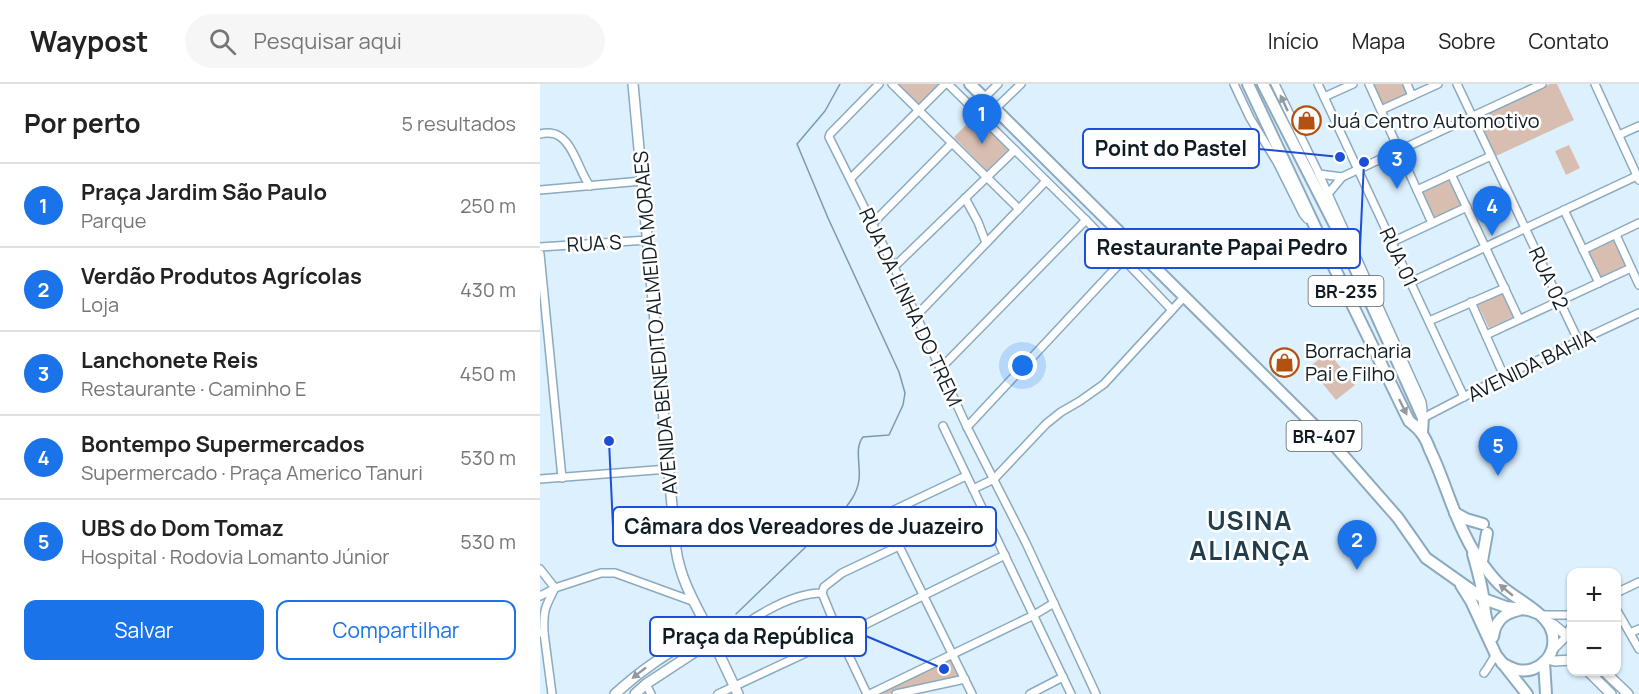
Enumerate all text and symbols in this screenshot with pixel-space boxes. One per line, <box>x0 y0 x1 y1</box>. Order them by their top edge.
search box <box>185 14 605 68</box>
text: Waypost <box>30 22 149 60</box>
icon: search <box>206 25 239 58</box>
text: Pesquisar aqui <box>254 26 402 56</box>
text: Início <box>1268 27 1319 55</box>
text: Mapa <box>1352 27 1405 55</box>
text: Sobre <box>1438 27 1496 55</box>
text: Contato <box>1529 27 1609 55</box>
pin: 1 <box>962 94 1002 144</box>
one-way arrow <box>1279 94 1288 112</box>
shop icon: Juá Centro Automotivo <box>1291 104 1323 136</box>
text: Por perto <box>24 105 141 141</box>
place label: Juá Centro Automotivo <box>1328 107 1540 134</box>
text: 5 resultados <box>402 110 516 137</box>
callout: Point do Pastel <box>1083 129 1259 168</box>
text: Point do Pastel <box>1095 134 1247 162</box>
pin: 3 <box>1378 140 1416 189</box>
street label: AVENIDA BENEDITO ALMEIDA MORAES <box>627 150 683 496</box>
text: Praça Jardim São Paulo <box>81 177 327 207</box>
pin: 4 <box>1472 186 1512 236</box>
text: 1 <box>39 192 48 219</box>
text: 250 m <box>460 192 516 219</box>
street label: RUA DA LINHA DO TREM <box>853 203 969 411</box>
text: Parque <box>81 207 146 234</box>
street label: RUA 01 <box>1374 223 1424 291</box>
street label: RUA S <box>566 228 622 258</box>
callout: Restaurante Papai Pedro <box>1085 229 1360 268</box>
text: Restaurante Papai Pedro <box>1096 233 1348 261</box>
street label: RUA 02 <box>1523 242 1575 314</box>
text: Verdão Produtos Agrícolas <box>81 261 362 291</box>
text: 2 <box>38 276 49 303</box>
text: 430 m <box>460 276 516 303</box>
road number: BR-235 <box>1308 276 1384 306</box>
text: Loja <box>81 291 119 318</box>
street label: AVENIDA BAHIA <box>1463 322 1600 408</box>
place label: Borracharia Pai e Filho <box>1305 337 1411 387</box>
text: Lanchonete Reis <box>81 345 258 375</box>
shop icon: Borracharia Pai e Filho <box>1268 346 1300 378</box>
your location <box>1008 351 1037 380</box>
text: 3 <box>38 360 49 387</box>
text: 450 m <box>460 360 516 387</box>
text: Restaurante · Caminho E <box>81 375 306 402</box>
one-way arrow <box>1398 398 1407 415</box>
road number: BR-407 <box>1286 421 1362 451</box>
pin: 5 <box>1478 426 1518 476</box>
text: Bontempo Supermercados <box>81 429 365 459</box>
text: 4 <box>37 444 50 471</box>
text: 530 m <box>460 444 516 471</box>
text: Supermercado · Praça Americo Tanuri <box>81 459 423 486</box>
district label: USINA ALIANÇA <box>1189 502 1311 568</box>
callout: Câmara dos Vereadores de Juazeiro <box>613 507 996 546</box>
text: Câmara dos Vereadores de Juazeiro <box>624 512 984 540</box>
text: UBS do Dom Tomaz <box>81 513 284 543</box>
pin: 2 <box>1338 520 1376 570</box>
text: 5 <box>38 528 49 555</box>
text: 530 m <box>460 528 516 555</box>
text: Hospital · Rodovia Lomanto Júnior <box>81 543 390 570</box>
map controls <box>1567 568 1621 676</box>
button: + <box>1567 568 1621 622</box>
one-way arrow <box>1499 584 1514 597</box>
button: Salvar <box>24 600 264 660</box>
button: Compartilhar <box>276 600 516 660</box>
callout: Praça da República <box>650 617 866 656</box>
text: Praça da República <box>662 622 854 650</box>
button: − <box>1567 622 1621 676</box>
one-way arrow <box>631 667 647 680</box>

